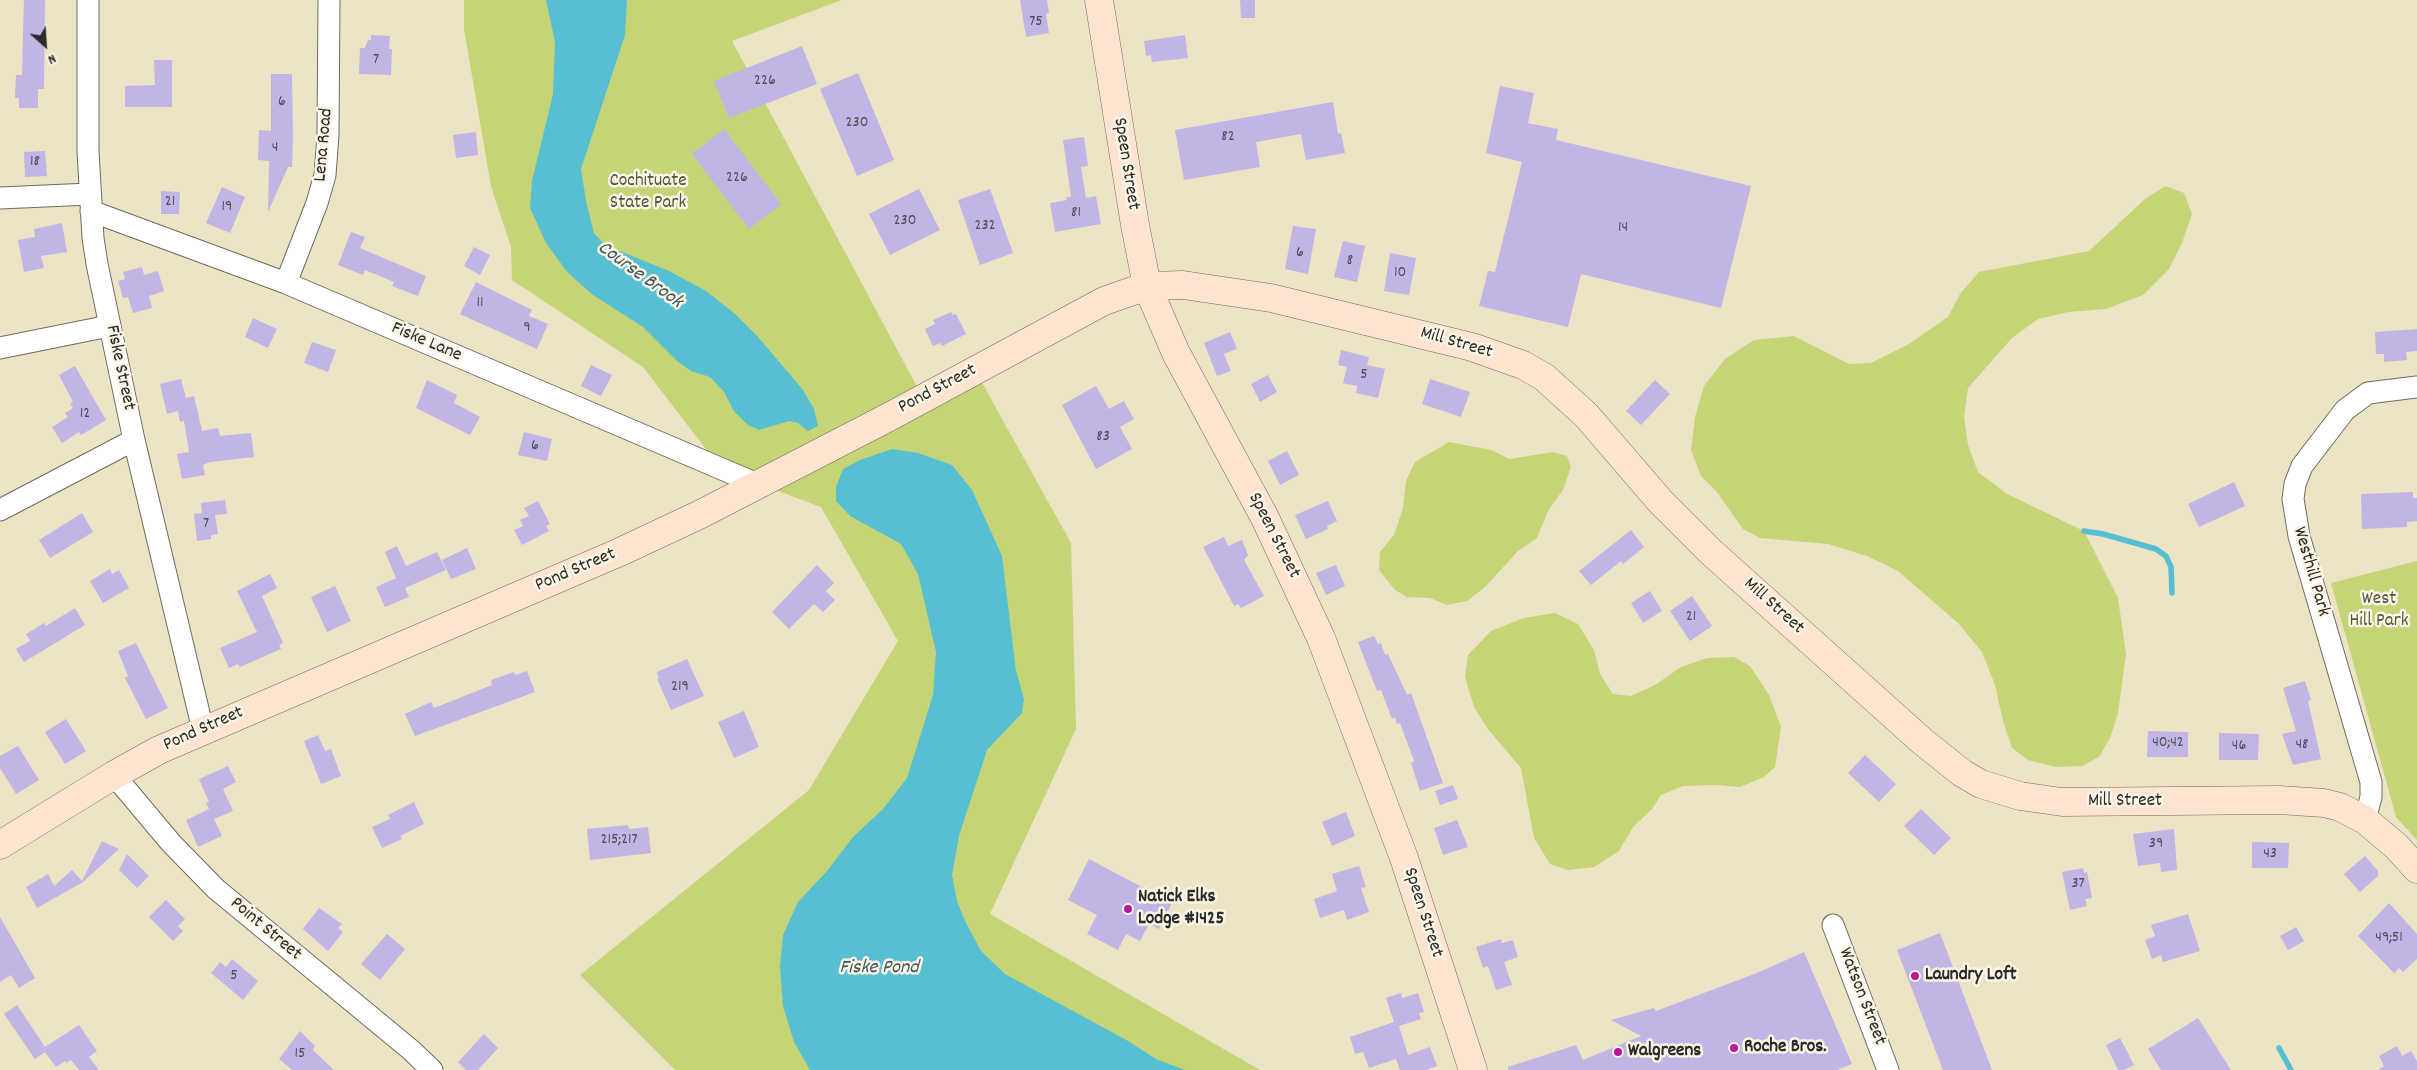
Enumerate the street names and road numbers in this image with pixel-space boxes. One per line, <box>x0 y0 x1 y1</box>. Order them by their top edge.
street label: Lena Road <box>310 107 340 183</box>
street label: Speen Street <box>1106 116 1144 212</box>
street label: Fiske Lane <box>387 318 465 368</box>
street label: Fiske Street <box>99 323 139 413</box>
street label: Mill Street <box>1417 323 1495 365</box>
street label: Pond Street <box>895 360 981 420</box>
street label: Speen Street <box>1242 489 1304 583</box>
street label: Westhill Park <box>2286 525 2334 619</box>
street label: Pond Street <box>532 544 620 598</box>
street label: Mill Street <box>1738 574 1808 640</box>
street label: Pond Street <box>160 702 248 758</box>
street label: Mill Street <box>2088 791 2162 813</box>
street label: Speen Street <box>1397 865 1447 961</box>
street label: Point Street <box>224 893 306 967</box>
street label: Watson Street <box>1832 945 1890 1049</box>

